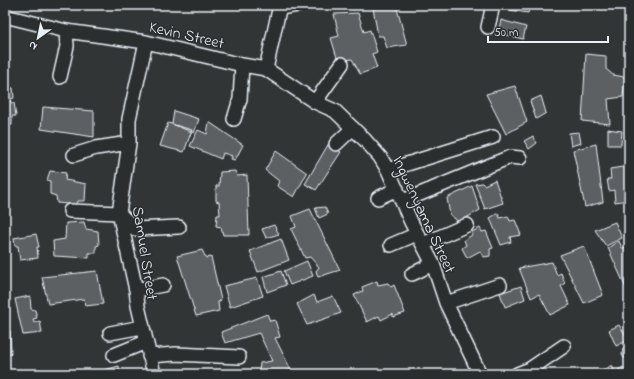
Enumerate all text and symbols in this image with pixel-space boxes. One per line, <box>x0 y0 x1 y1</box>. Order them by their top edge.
street label: Kevin Street <box>147 16 227 56</box>
north arrow <box>18 18 58 58</box>
scale bar <box>488 18 608 44</box>
text: 50 m <box>494 24 518 42</box>
text: N <box>26 37 41 54</box>
street label: Ingwenyama Street <box>385 152 461 278</box>
street label: Samuel Street <box>125 205 163 303</box>

